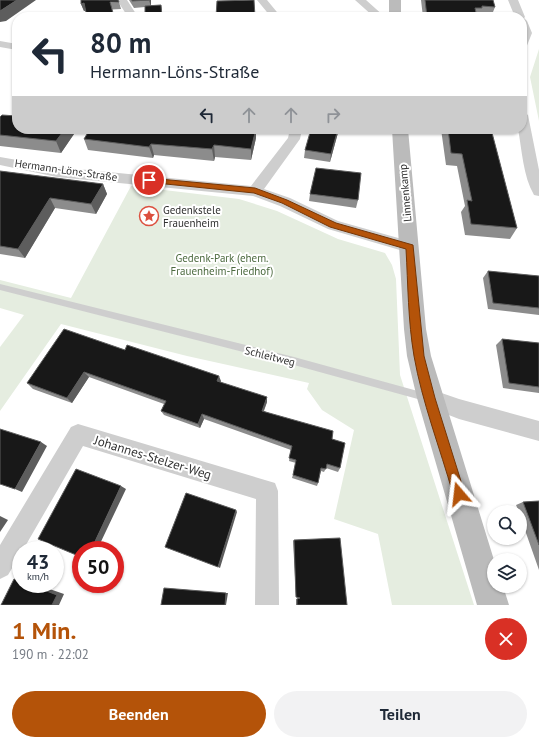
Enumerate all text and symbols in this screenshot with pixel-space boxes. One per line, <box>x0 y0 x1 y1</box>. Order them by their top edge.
text: 80 m <box>90 24 151 61</box>
icon: left <box>24 28 76 80</box>
text: Hermann-Löns-Straße <box>90 60 259 83</box>
icon: left <box>196 104 218 126</box>
icon: ahead <box>238 104 260 126</box>
icon: ahead <box>280 104 302 126</box>
icon: right <box>322 104 344 126</box>
street label: Hermann-Löns-Straße <box>14 156 119 184</box>
pin <box>132 163 166 197</box>
street label: Linnenkamp <box>396 164 414 222</box>
icon: arrive <box>138 169 160 191</box>
place label: Gedenkstele Frauenheim <box>163 203 221 230</box>
place icon: Gedenkstele Frauenheim <box>138 205 160 227</box>
park label: Gedenk-Park (ehem. Frauenheim-Friedhof) <box>171 251 273 278</box>
street label: Schleitweg <box>243 343 297 369</box>
street label: Johannes-Stelzer-Weg <box>91 431 214 483</box>
position arrow <box>438 473 480 515</box>
map controls <box>487 505 527 593</box>
button: search <box>487 505 527 545</box>
speed limit sign: 50 <box>72 541 124 593</box>
text: 43 <box>27 549 49 575</box>
button: layers <box>487 553 527 593</box>
text: km/h <box>27 570 49 583</box>
text: 1 Min. <box>12 615 76 646</box>
button: close <box>485 618 527 660</box>
text: 190 m · 22:02 <box>12 646 89 663</box>
button: Beenden <box>12 691 266 737</box>
button: Teilen <box>274 691 527 737</box>

